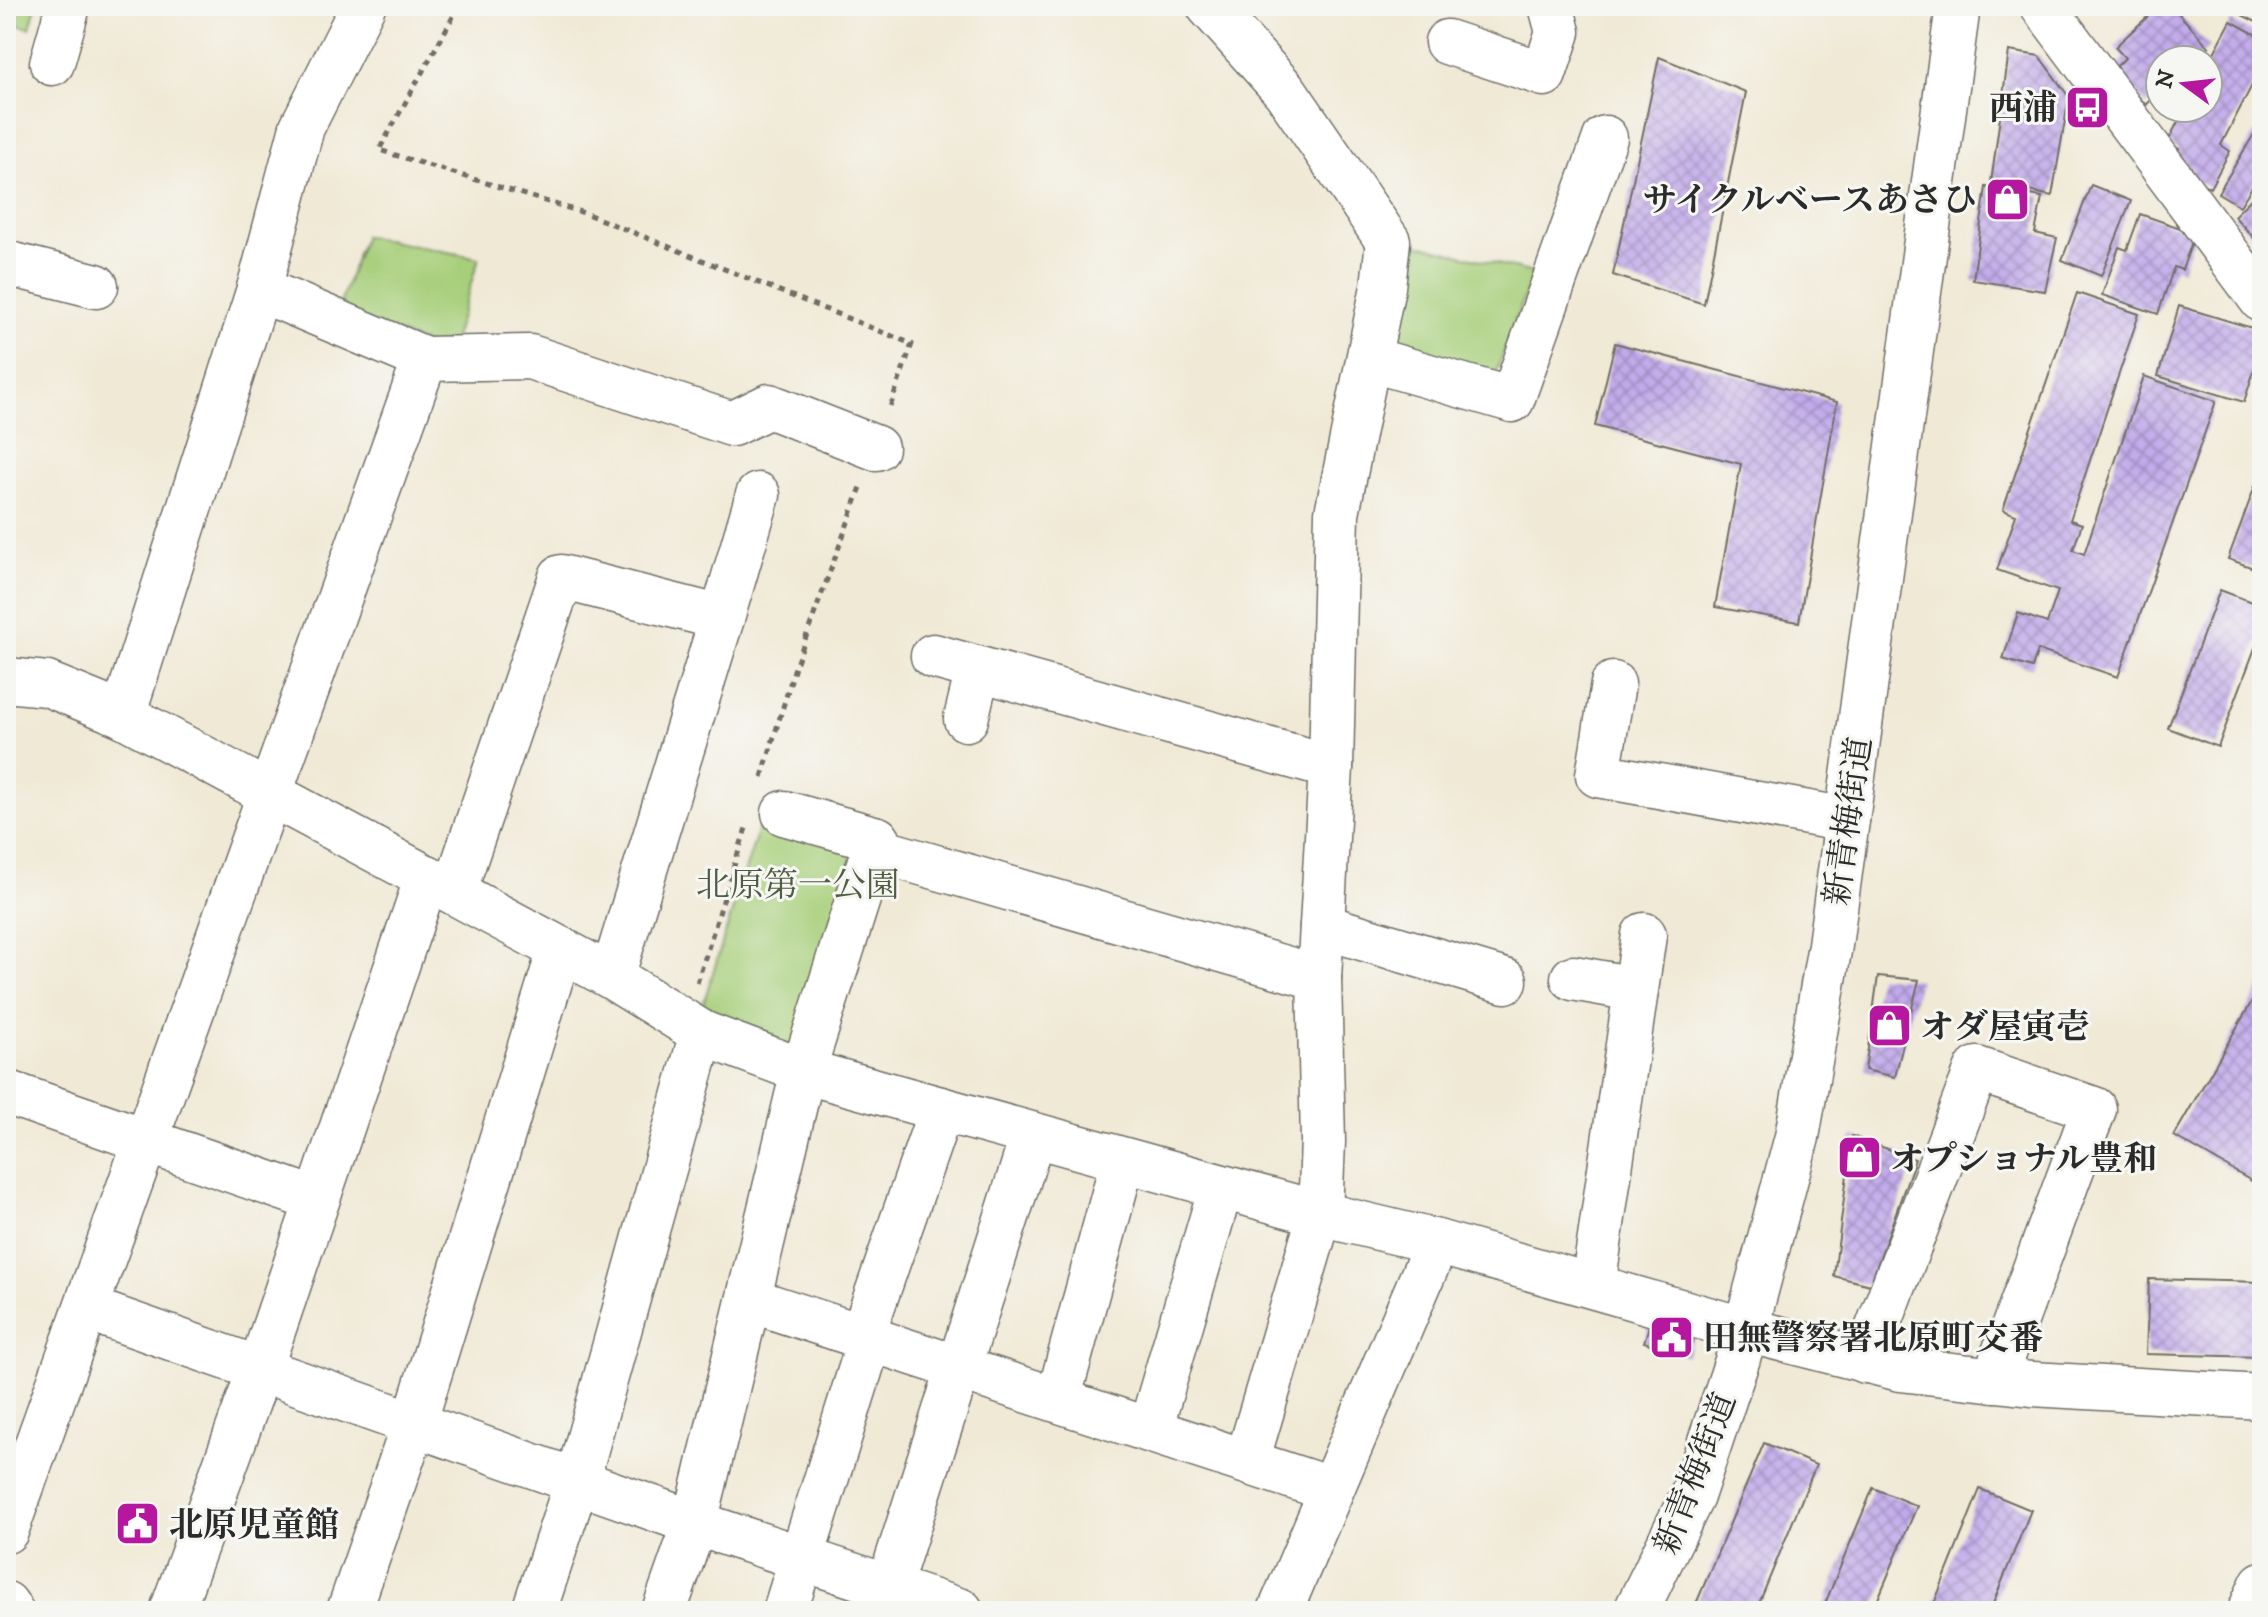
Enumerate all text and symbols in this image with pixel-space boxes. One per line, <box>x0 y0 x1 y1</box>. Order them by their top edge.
north arrow <box>2144 44 2224 124</box>
text: N <box>2151 67 2182 91</box>
bus stop icon: 西浦 <box>2064 83 2112 131</box>
place label: 西浦 <box>1989 88 2057 130</box>
shop icon: サイクルベースあさひ <box>1984 175 2032 223</box>
place label: サイクルベースあさひ <box>1643 180 1977 222</box>
street label: 新青梅街道 <box>1816 734 1882 908</box>
park label: 北原第一公園 <box>696 865 900 907</box>
shop icon: オダ屋寅壱 <box>1865 1002 1913 1050</box>
place label: オダ屋寅壱 <box>1920 1007 2090 1049</box>
shop icon: オプショナル豊和 <box>1835 1134 1883 1182</box>
place label: オプショナル豊和 <box>1890 1139 2157 1181</box>
public building icon: 田無警察署北原町交番 <box>1648 1313 1696 1361</box>
place label: 田無警察署北原町交番 <box>1703 1318 2043 1360</box>
street label: 新青梅街道 <box>1646 1387 1746 1561</box>
public building icon: 北原児童館 <box>114 1500 162 1548</box>
place label: 北原児童館 <box>169 1505 339 1547</box>

